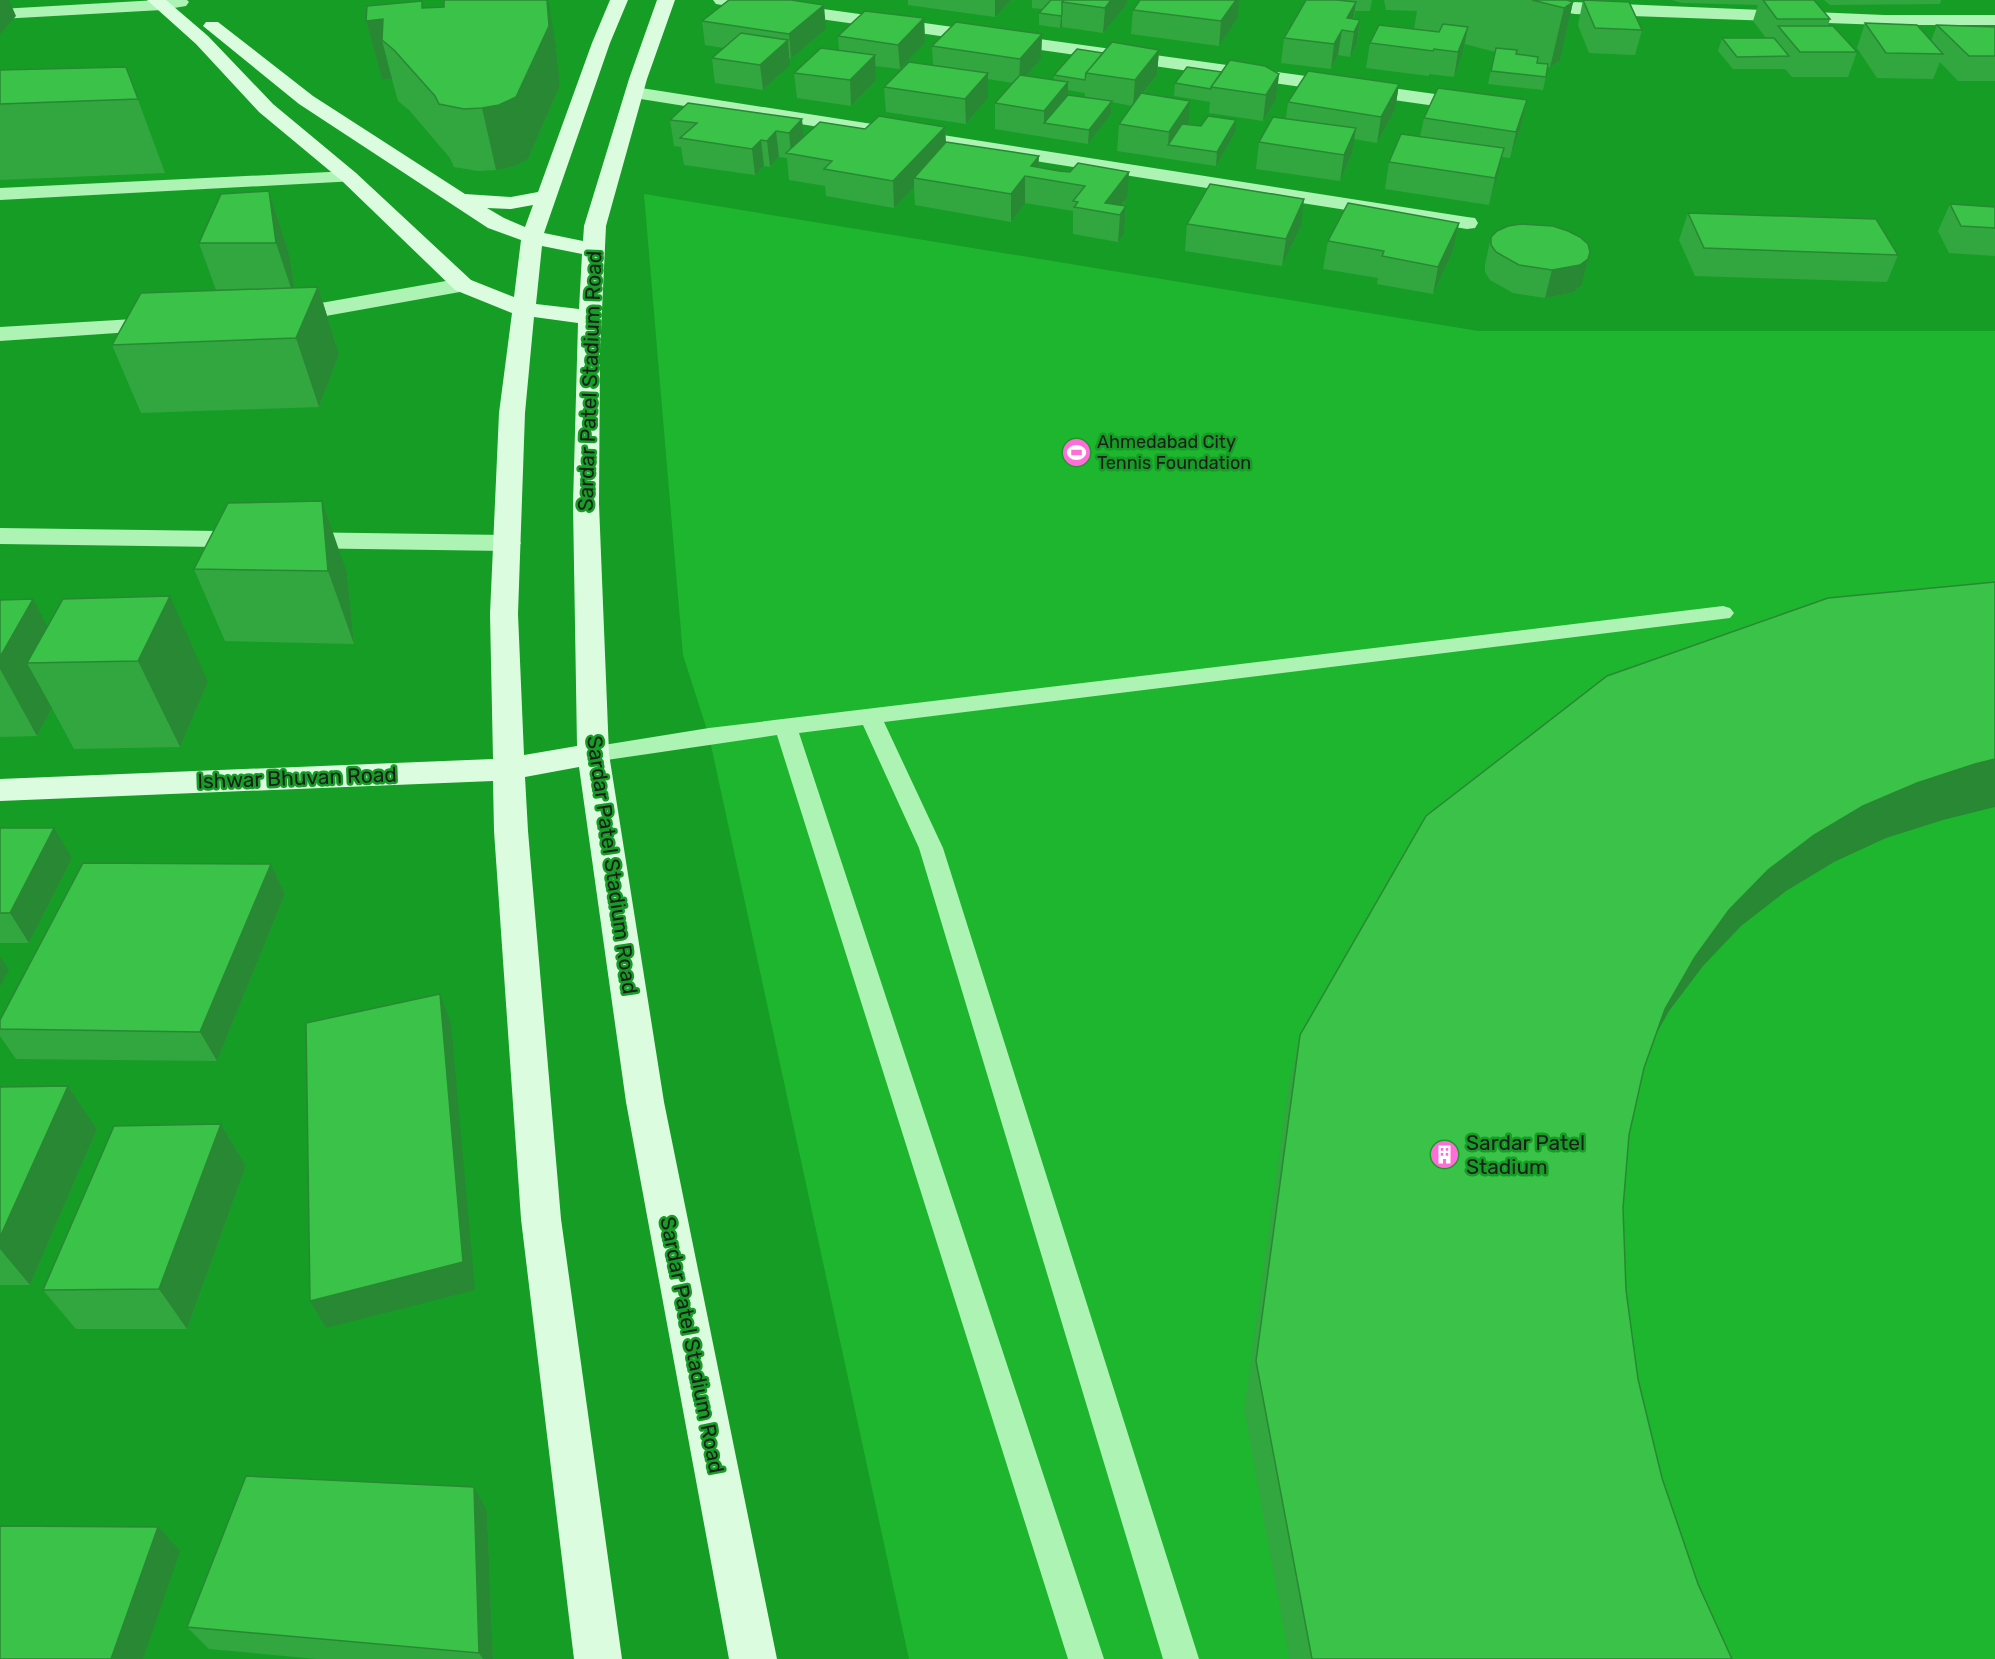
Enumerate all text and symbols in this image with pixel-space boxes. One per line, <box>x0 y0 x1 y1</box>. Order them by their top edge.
street label: Sardar Patel Stadium Road <box>572 250 607 512</box>
place label: Ahmedabad City Tennis Foundation <box>1097 431 1251 474</box>
sports icon: Ahmedabad City Tennis Foundation <box>1060 436 1092 468</box>
street label: Sardar Patel Stadium Road <box>582 734 643 996</box>
street label: Ishwar Bhuvan Road <box>197 762 397 793</box>
place label: Sardar Patel Stadium <box>1466 1130 1585 1179</box>
building icon: Sardar Patel Stadium <box>1429 1139 1461 1171</box>
street label: Sardar Patel Stadium Road <box>655 1215 730 1475</box>

